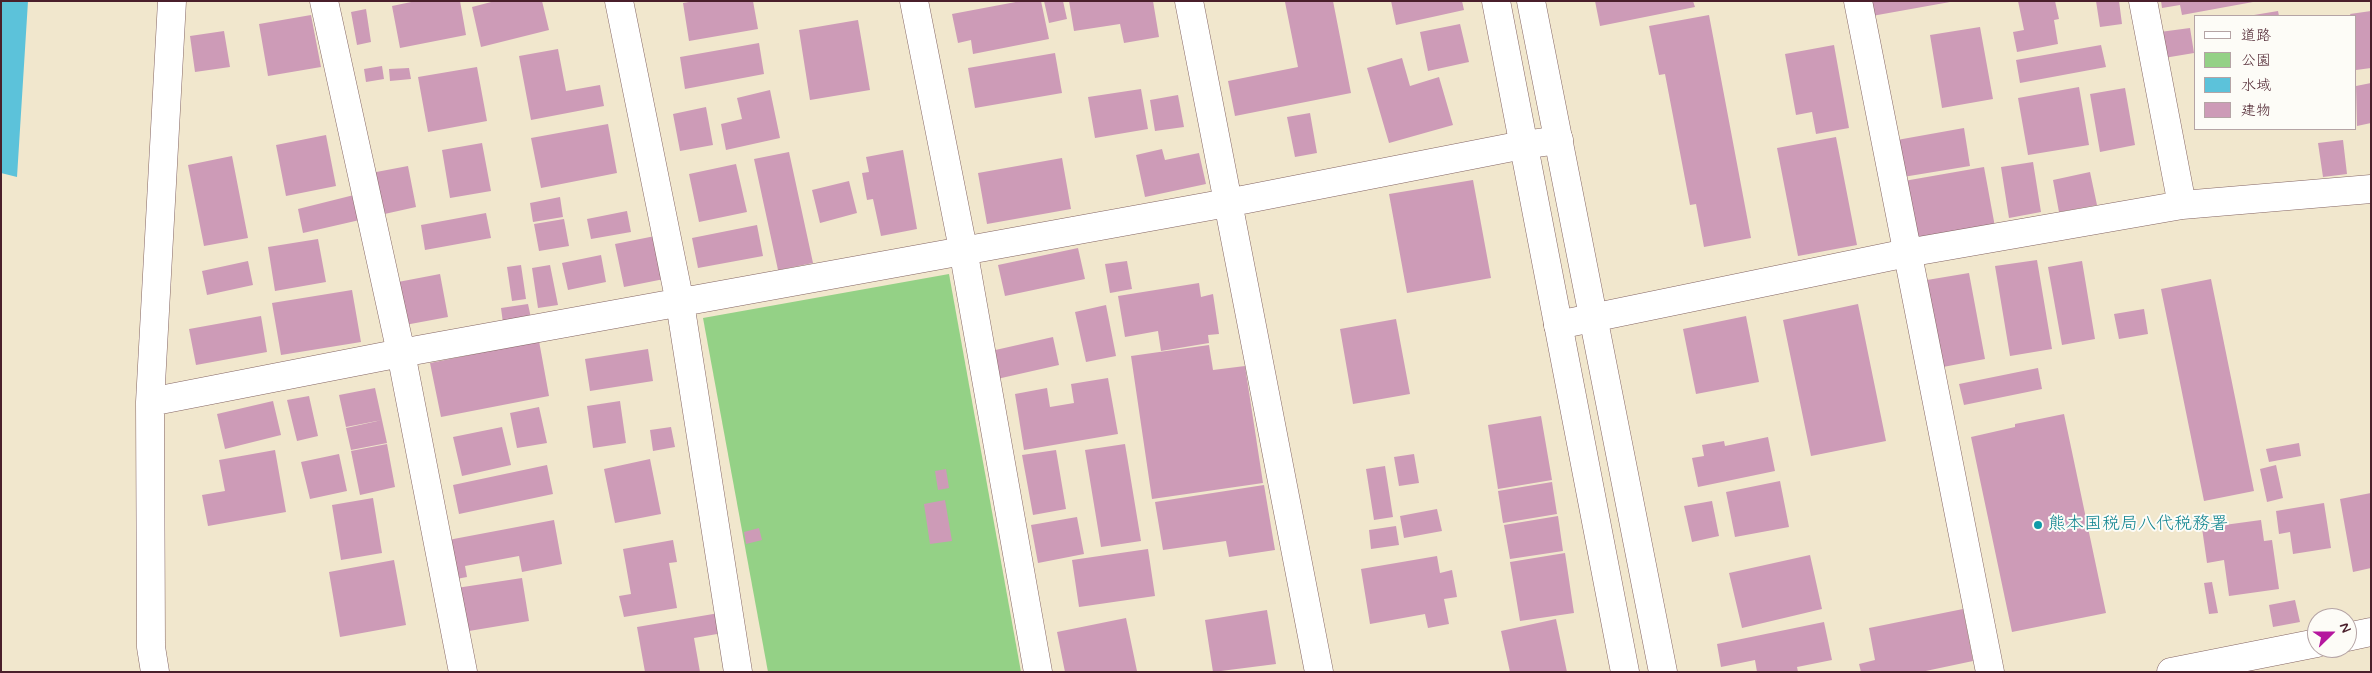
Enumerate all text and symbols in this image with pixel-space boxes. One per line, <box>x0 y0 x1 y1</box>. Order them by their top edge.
legend <box>2194 15 2357 130</box>
text: 道路 <box>2241 26 2271 46</box>
text: 公園 <box>2241 51 2271 71</box>
text: 水域 <box>2241 76 2271 96</box>
text: 建物 <box>2241 101 2271 121</box>
place label: 熊本国税局八代税務署 <box>2048 514 2228 536</box>
marker: 熊本国税局八代税務署 <box>2032 519 2044 531</box>
north arrow <box>2307 608 2357 658</box>
text: N <box>2335 620 2355 635</box>

